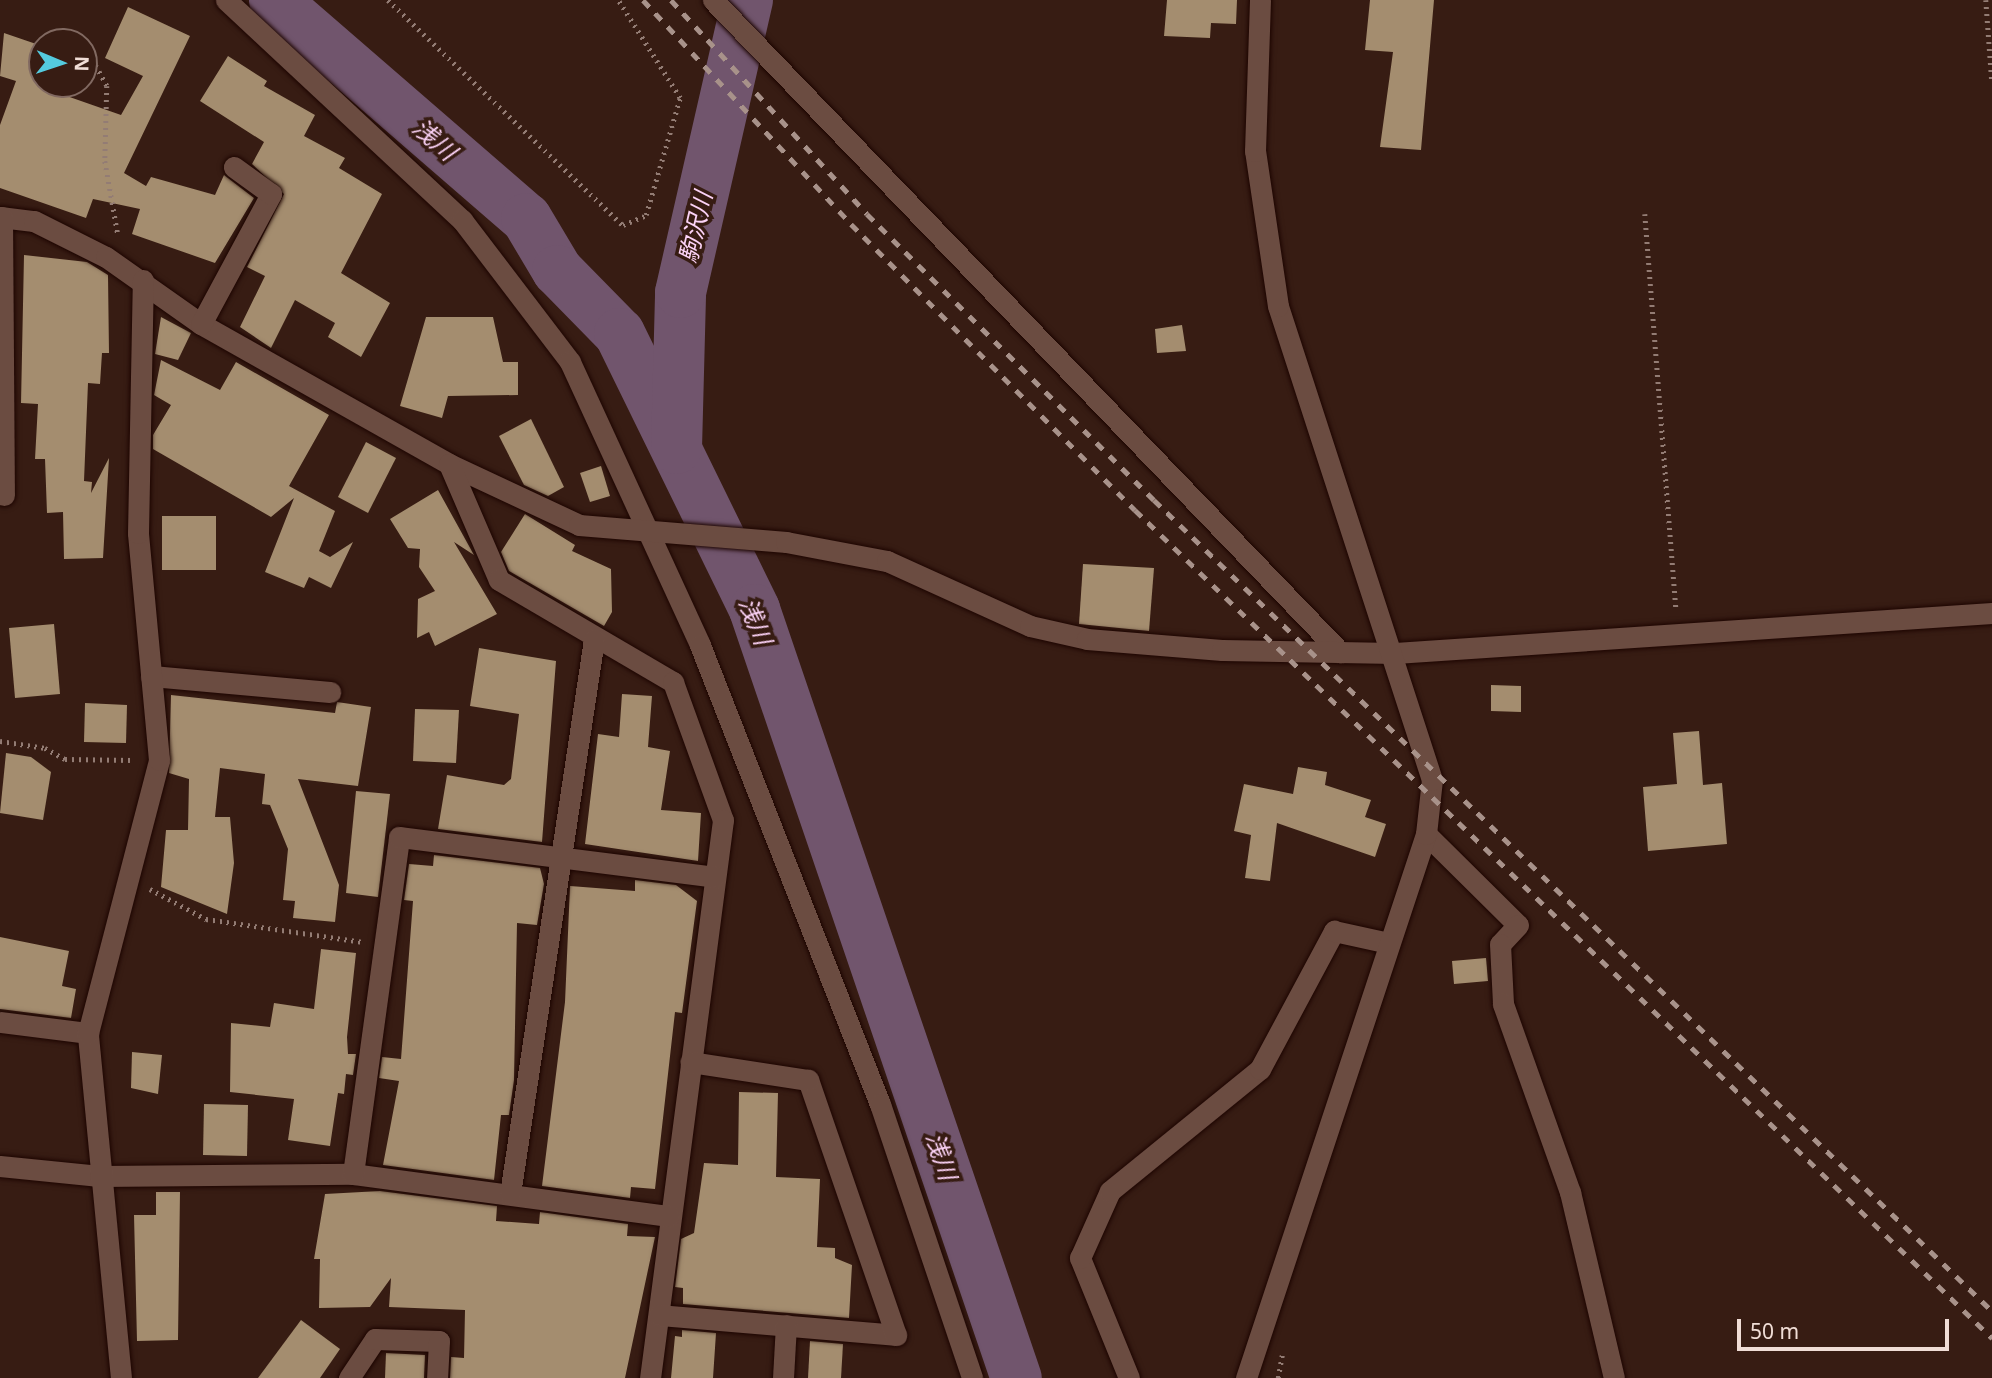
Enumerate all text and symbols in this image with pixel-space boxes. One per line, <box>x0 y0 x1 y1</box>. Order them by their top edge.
north arrow <box>28 28 98 98</box>
text: N <box>69 55 95 72</box>
water label: 浅川 <box>407 112 463 166</box>
water label: 駒沢川 <box>673 189 717 265</box>
water label: 浅川 <box>734 593 778 649</box>
water label: 浅川 <box>921 1129 963 1183</box>
scale bar <box>1740 1304 1952 1348</box>
text: 50 m <box>1750 1317 1799 1345</box>

